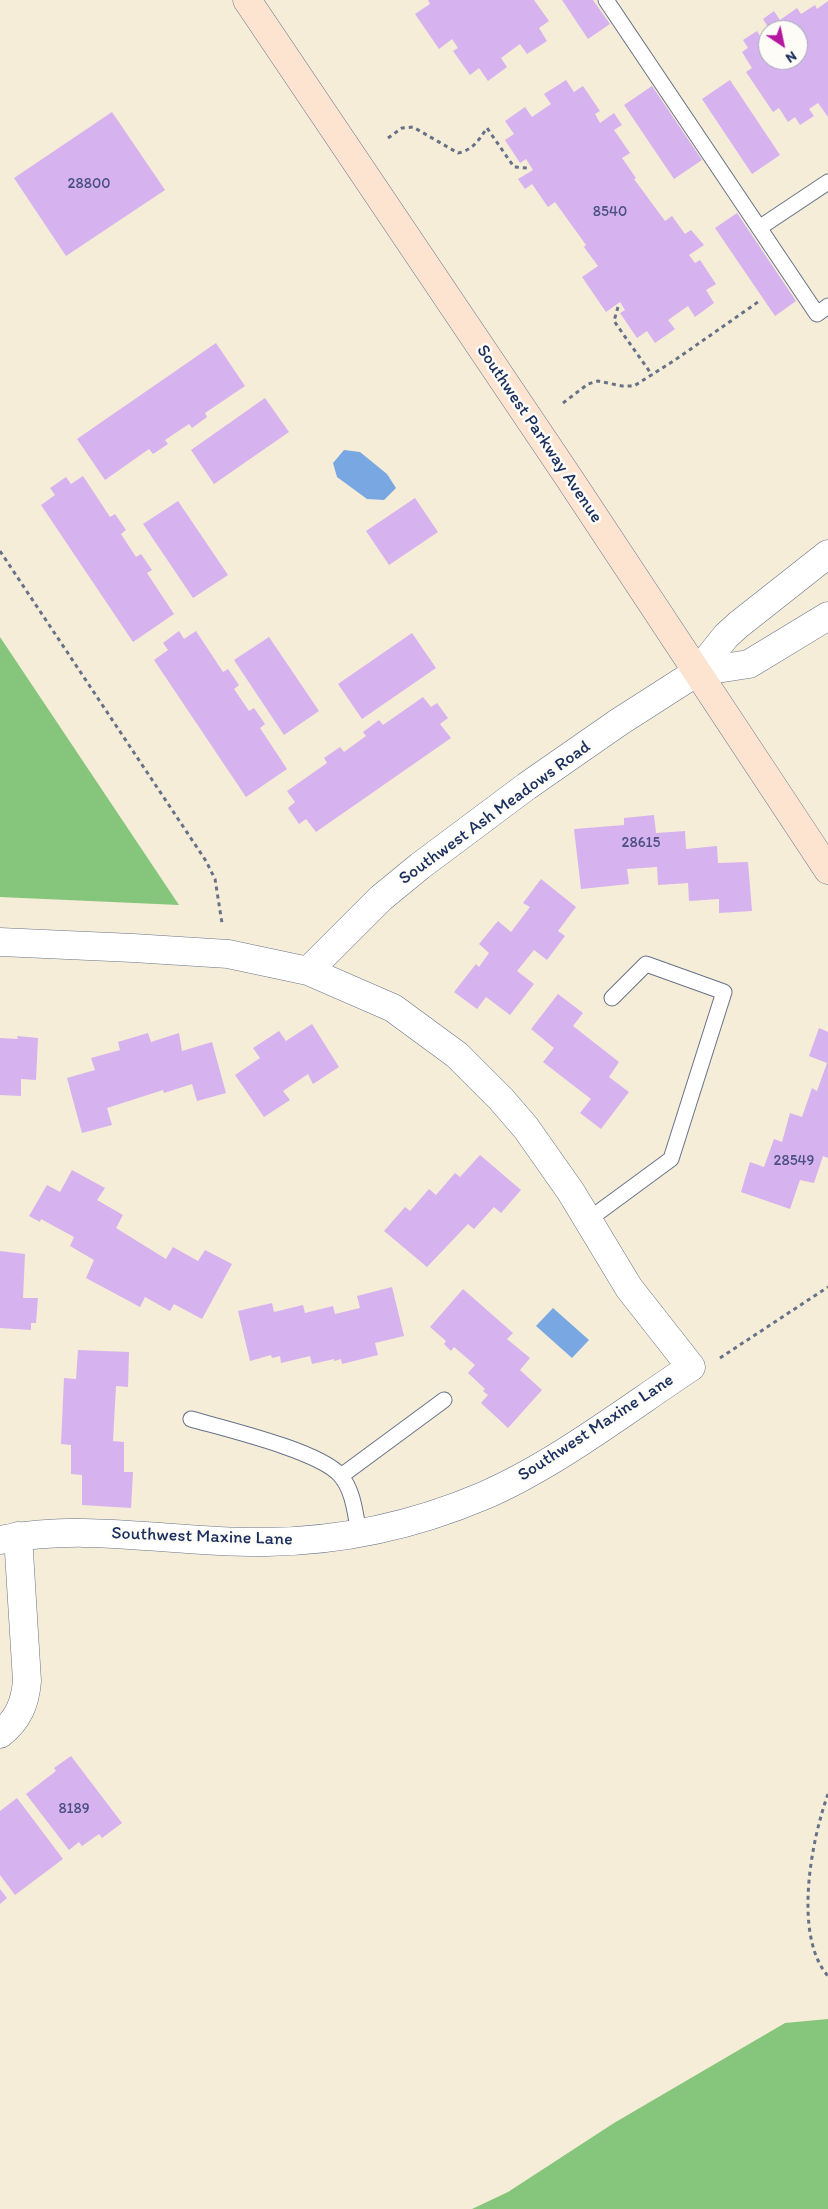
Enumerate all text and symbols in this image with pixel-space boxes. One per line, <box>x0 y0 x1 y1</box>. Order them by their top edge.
north arrow <box>758 20 808 70</box>
text: N <box>782 47 800 67</box>
house number: 28800 <box>68 175 110 193</box>
house number: 8540 <box>593 203 627 221</box>
street label: Southwest Parkway Avenue <box>471 341 607 527</box>
street label: Southwest Ash Meadows Road <box>395 736 595 890</box>
house number: 28615 <box>622 834 660 852</box>
house number: 28549 <box>774 1152 814 1170</box>
street label: Southwest Maxine Lane <box>514 1370 678 1486</box>
street label: Southwest Maxine Lane <box>111 1523 293 1551</box>
house number: 8189 <box>58 1800 90 1818</box>

